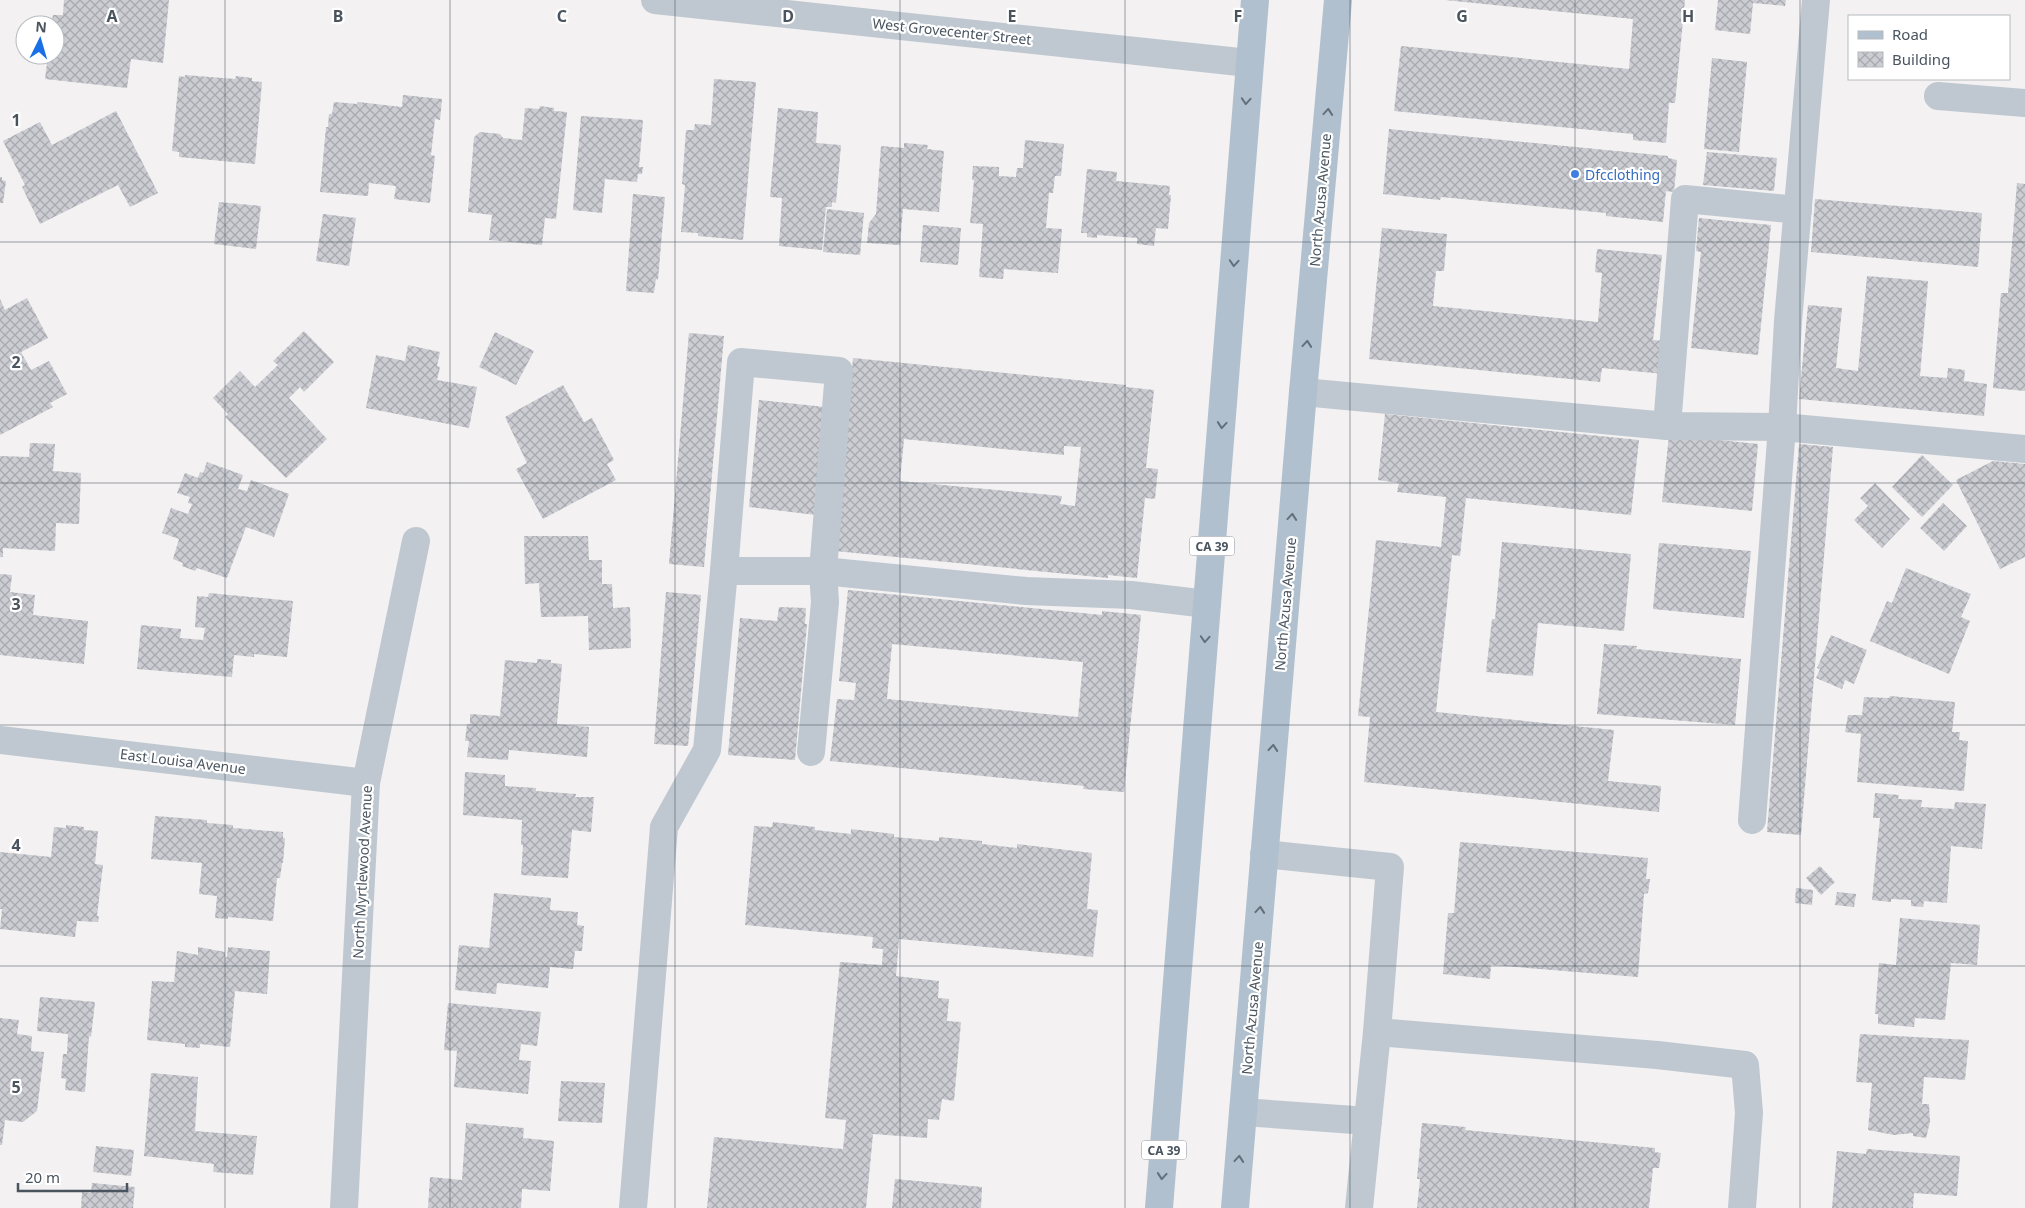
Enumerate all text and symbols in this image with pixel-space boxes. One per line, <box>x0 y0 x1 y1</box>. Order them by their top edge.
text: A <box>106 5 118 27</box>
text: B <box>333 5 343 27</box>
text: C <box>557 5 567 27</box>
text: D <box>782 5 794 27</box>
text: E <box>1008 5 1017 27</box>
text: F <box>1234 5 1242 27</box>
text: G <box>1456 5 1468 27</box>
text: H <box>1682 5 1694 27</box>
street label: West Grovecenter Street <box>872 13 1032 49</box>
north arrow <box>15 15 65 65</box>
legend <box>1848 15 2010 80</box>
text: N <box>35 17 48 37</box>
text: Road <box>1892 24 1928 44</box>
text: Building <box>1892 49 1950 69</box>
one-way arrow <box>1241 97 1252 105</box>
one-way arrow <box>1322 108 1333 116</box>
text: 1 <box>11 109 21 131</box>
street label: North Azusa Avenue <box>1305 132 1335 267</box>
place label: Dfcclothing <box>1585 165 1660 184</box>
marker: Dfcclothing <box>1569 168 1581 180</box>
one-way arrow <box>1229 259 1240 267</box>
one-way arrow <box>1301 340 1312 348</box>
text: 2 <box>11 351 21 373</box>
one-way arrow <box>1216 421 1227 429</box>
one-way arrow <box>1287 512 1298 520</box>
road number: CA 39 <box>1190 536 1234 556</box>
street label: North Azusa Avenue <box>1270 536 1300 671</box>
text: 3 <box>11 593 21 615</box>
one-way arrow <box>1199 636 1210 644</box>
street label: East Louisa Avenue <box>119 744 247 778</box>
one-way arrow <box>1267 744 1278 752</box>
street label: North Myrtlewood Avenue <box>348 785 376 959</box>
text: 4 <box>11 834 21 856</box>
one-way arrow <box>1254 906 1265 914</box>
street label: North Azusa Avenue <box>1237 940 1267 1075</box>
text: 5 <box>11 1076 21 1098</box>
road number: CA 39 <box>1142 1140 1186 1160</box>
one-way arrow <box>1234 1155 1245 1163</box>
scale bar <box>18 1160 126 1192</box>
text: 20 m <box>25 1167 60 1187</box>
one-way arrow <box>1157 1172 1168 1180</box>

